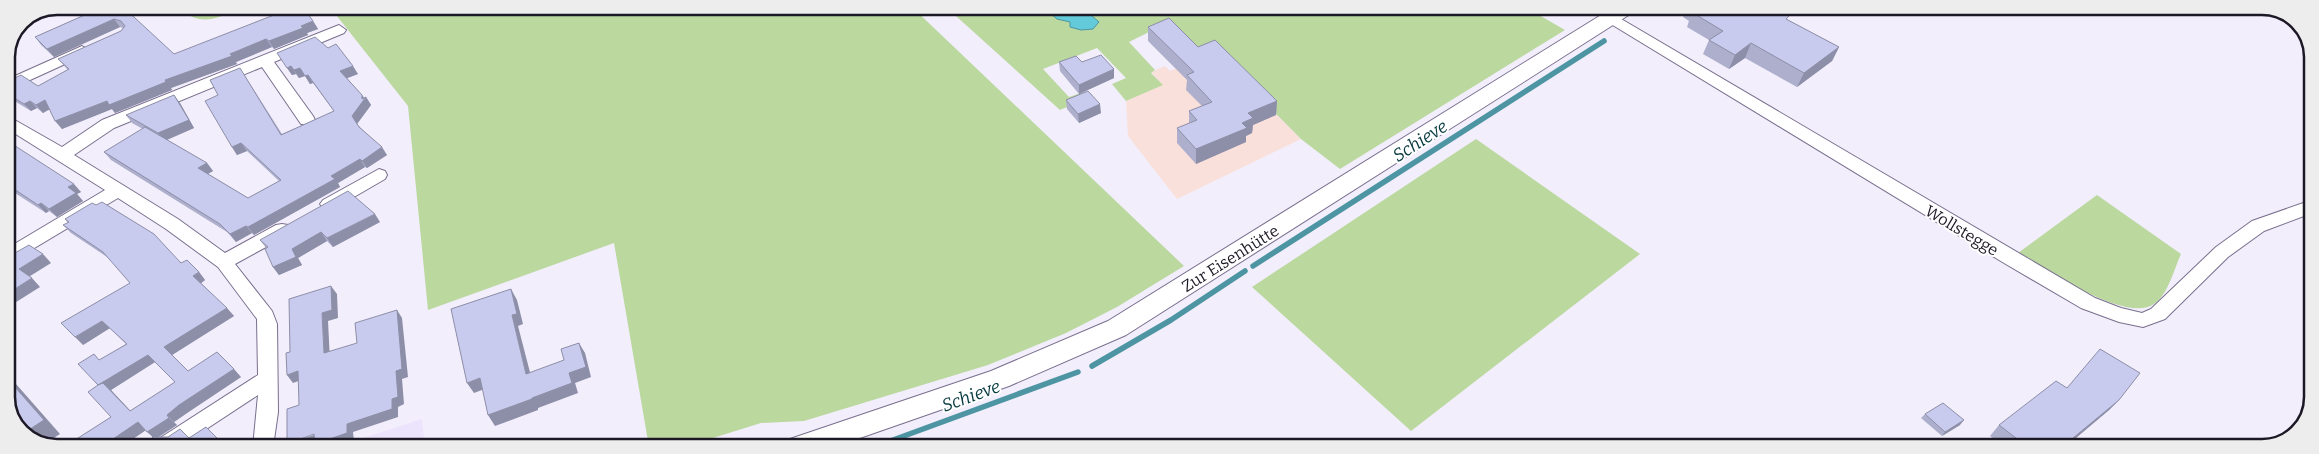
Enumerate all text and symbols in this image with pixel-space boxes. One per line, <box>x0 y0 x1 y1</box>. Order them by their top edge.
water label: Schieve <box>1389 115 1451 167</box>
street label: Wollstegge <box>1922 201 2002 260</box>
street label: Zur Eisenhütte <box>1178 221 1282 296</box>
water label: Schieve <box>939 375 1003 417</box>

